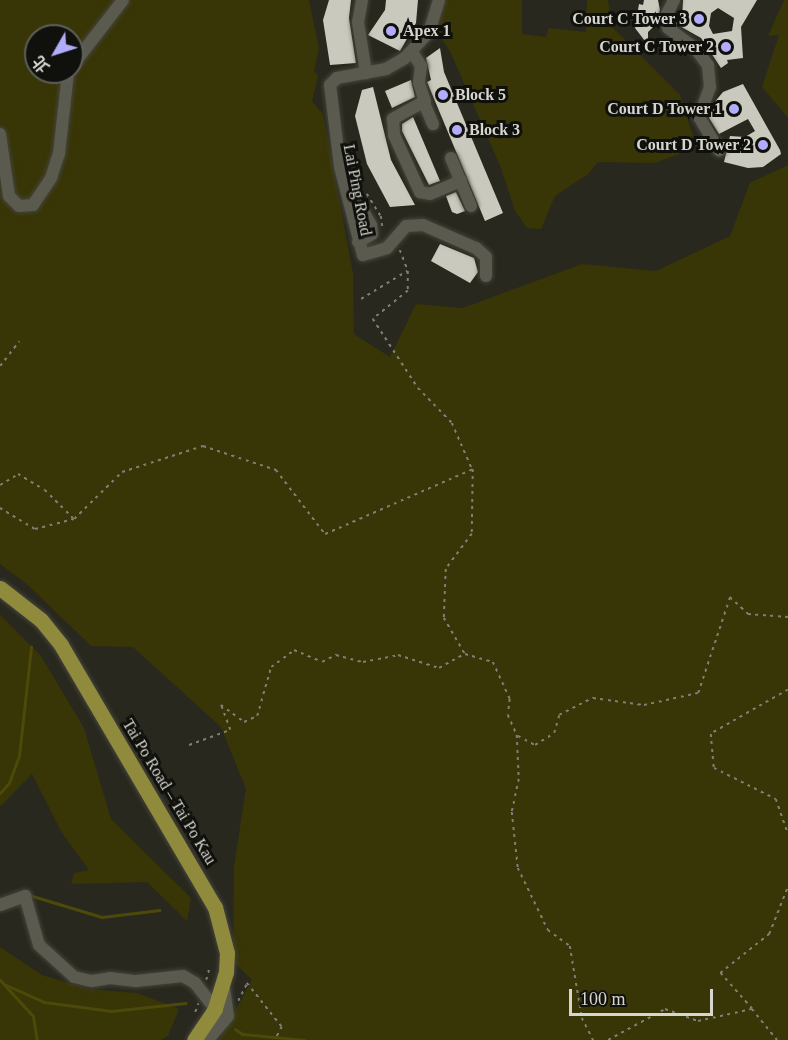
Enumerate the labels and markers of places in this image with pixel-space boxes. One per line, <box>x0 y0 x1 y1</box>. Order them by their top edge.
place label: Court C Tower 3 <box>572 9 687 29</box>
marker: Court C Tower 3 <box>692 12 706 26</box>
place label: Apex 1 <box>403 21 451 41</box>
marker: Apex 1 <box>384 24 398 38</box>
place label: Court C Tower 2 <box>599 37 714 57</box>
marker: Court C Tower 2 <box>719 40 733 54</box>
place label: Block 5 <box>455 85 506 105</box>
marker: Block 5 <box>436 88 450 102</box>
place label: Court D Tower 1 <box>607 99 722 119</box>
marker: Court D Tower 1 <box>727 102 741 116</box>
place label: Block 3 <box>469 120 520 140</box>
marker: Block 3 <box>450 123 464 137</box>
place label: Court D Tower 2 <box>636 135 751 155</box>
marker: Court D Tower 2 <box>756 138 770 152</box>

